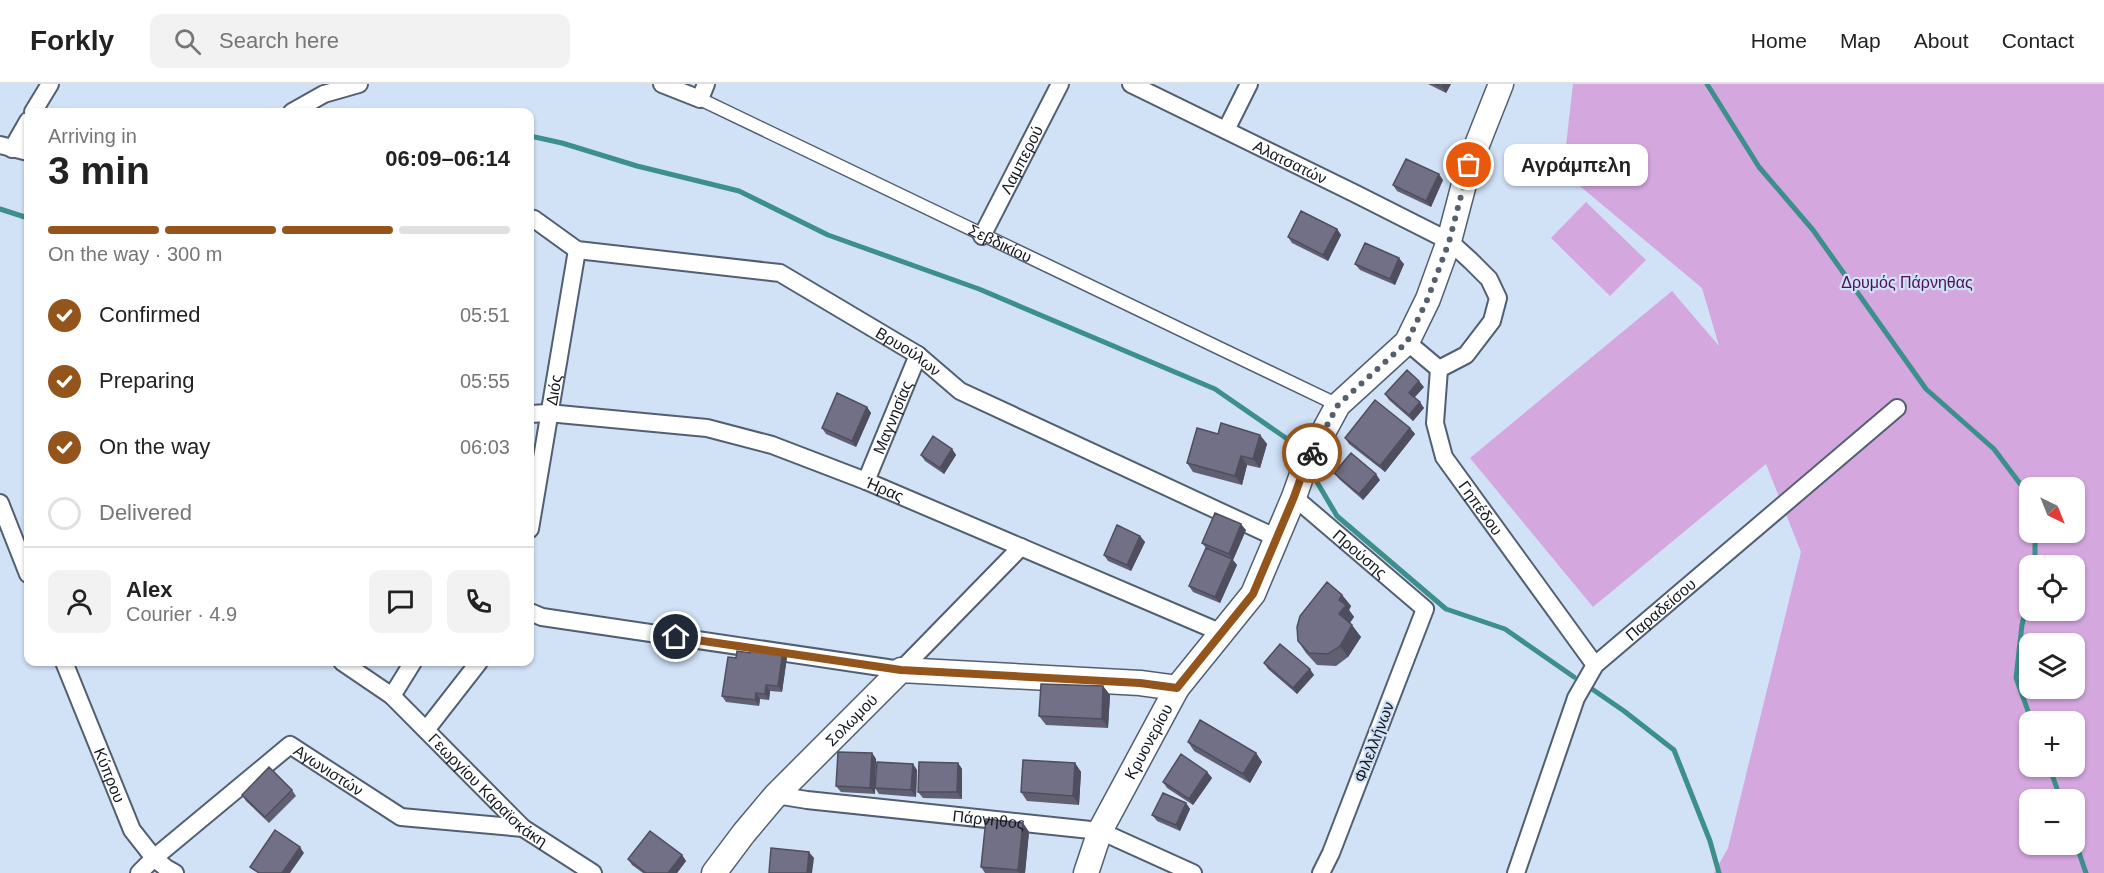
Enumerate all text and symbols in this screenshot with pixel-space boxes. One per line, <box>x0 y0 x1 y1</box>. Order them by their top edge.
search box <box>150 14 570 68</box>
text: Forkly <box>30 25 114 56</box>
icon: search <box>171 25 204 58</box>
text: Search here <box>219 28 339 53</box>
text: Home <box>1751 29 1807 52</box>
text: Map <box>1840 29 1881 52</box>
text: About <box>1914 29 1969 52</box>
text: Contact <box>2002 29 2074 52</box>
street label: Λαμπερού <box>997 123 1046 196</box>
text: Arriving in <box>48 125 137 147</box>
street label: Αλατσατών <box>1251 137 1329 187</box>
pin <box>1443 139 1494 190</box>
callout: Αγράμπελη <box>1505 144 1649 186</box>
text: 06:09–06:14 <box>385 146 510 171</box>
icon: bag <box>1452 148 1485 181</box>
text: 3 min <box>48 149 150 192</box>
text: Αγράμπελη <box>1521 154 1631 176</box>
street label: Σεβδικίου <box>966 221 1035 265</box>
text: On the way · 300 m <box>48 243 223 265</box>
park label: Δρυμός Πάρνηθας <box>1841 274 1973 291</box>
icon: check <box>48 299 81 332</box>
text: Confirmed <box>99 302 200 327</box>
text: 05:51 <box>460 304 510 326</box>
street label: Βρυούλων <box>873 324 944 379</box>
icon: check <box>48 365 81 398</box>
text: Preparing <box>99 368 194 393</box>
text: 05:55 <box>460 370 510 392</box>
street label: Διός <box>542 373 564 407</box>
street label: Μαγνησίας <box>870 378 915 456</box>
courier <box>1282 423 1342 483</box>
icon: check <box>48 431 81 464</box>
text: On the way <box>99 434 210 459</box>
text: 06:03 <box>460 436 510 458</box>
icon: bike <box>1296 437 1329 470</box>
street label: Ήρας <box>862 473 907 505</box>
street label: Γηπέδου <box>1456 477 1506 538</box>
north arrow <box>2019 477 2085 543</box>
map controls <box>2019 477 2085 855</box>
text: Delivered <box>99 500 192 525</box>
street label: Προύσης <box>1330 526 1391 581</box>
button: locate <box>2019 555 2085 621</box>
button: person <box>48 570 111 633</box>
button: chat <box>369 570 432 633</box>
button: phone <box>447 570 510 633</box>
street label: Παραδείσου <box>1622 575 1699 644</box>
text: Alex <box>126 577 172 602</box>
text: Courier · 4.9 <box>126 603 237 625</box>
pin <box>650 611 701 662</box>
icon: home <box>659 620 692 653</box>
button: layers <box>2019 633 2085 699</box>
street label: Σολωμού <box>822 691 880 749</box>
street label: Φιλελλήνων <box>1351 699 1397 785</box>
street label: Κρυονερίου <box>1121 701 1175 782</box>
button: + <box>2019 711 2085 777</box>
street label: Γεωργίου Καραϊσκάκη <box>426 730 550 850</box>
street label: Αγωνιστών <box>291 741 366 799</box>
street label: Κύπρου <box>91 745 128 805</box>
button: − <box>2019 789 2085 855</box>
street label: Πάρνηθος <box>952 807 1026 832</box>

